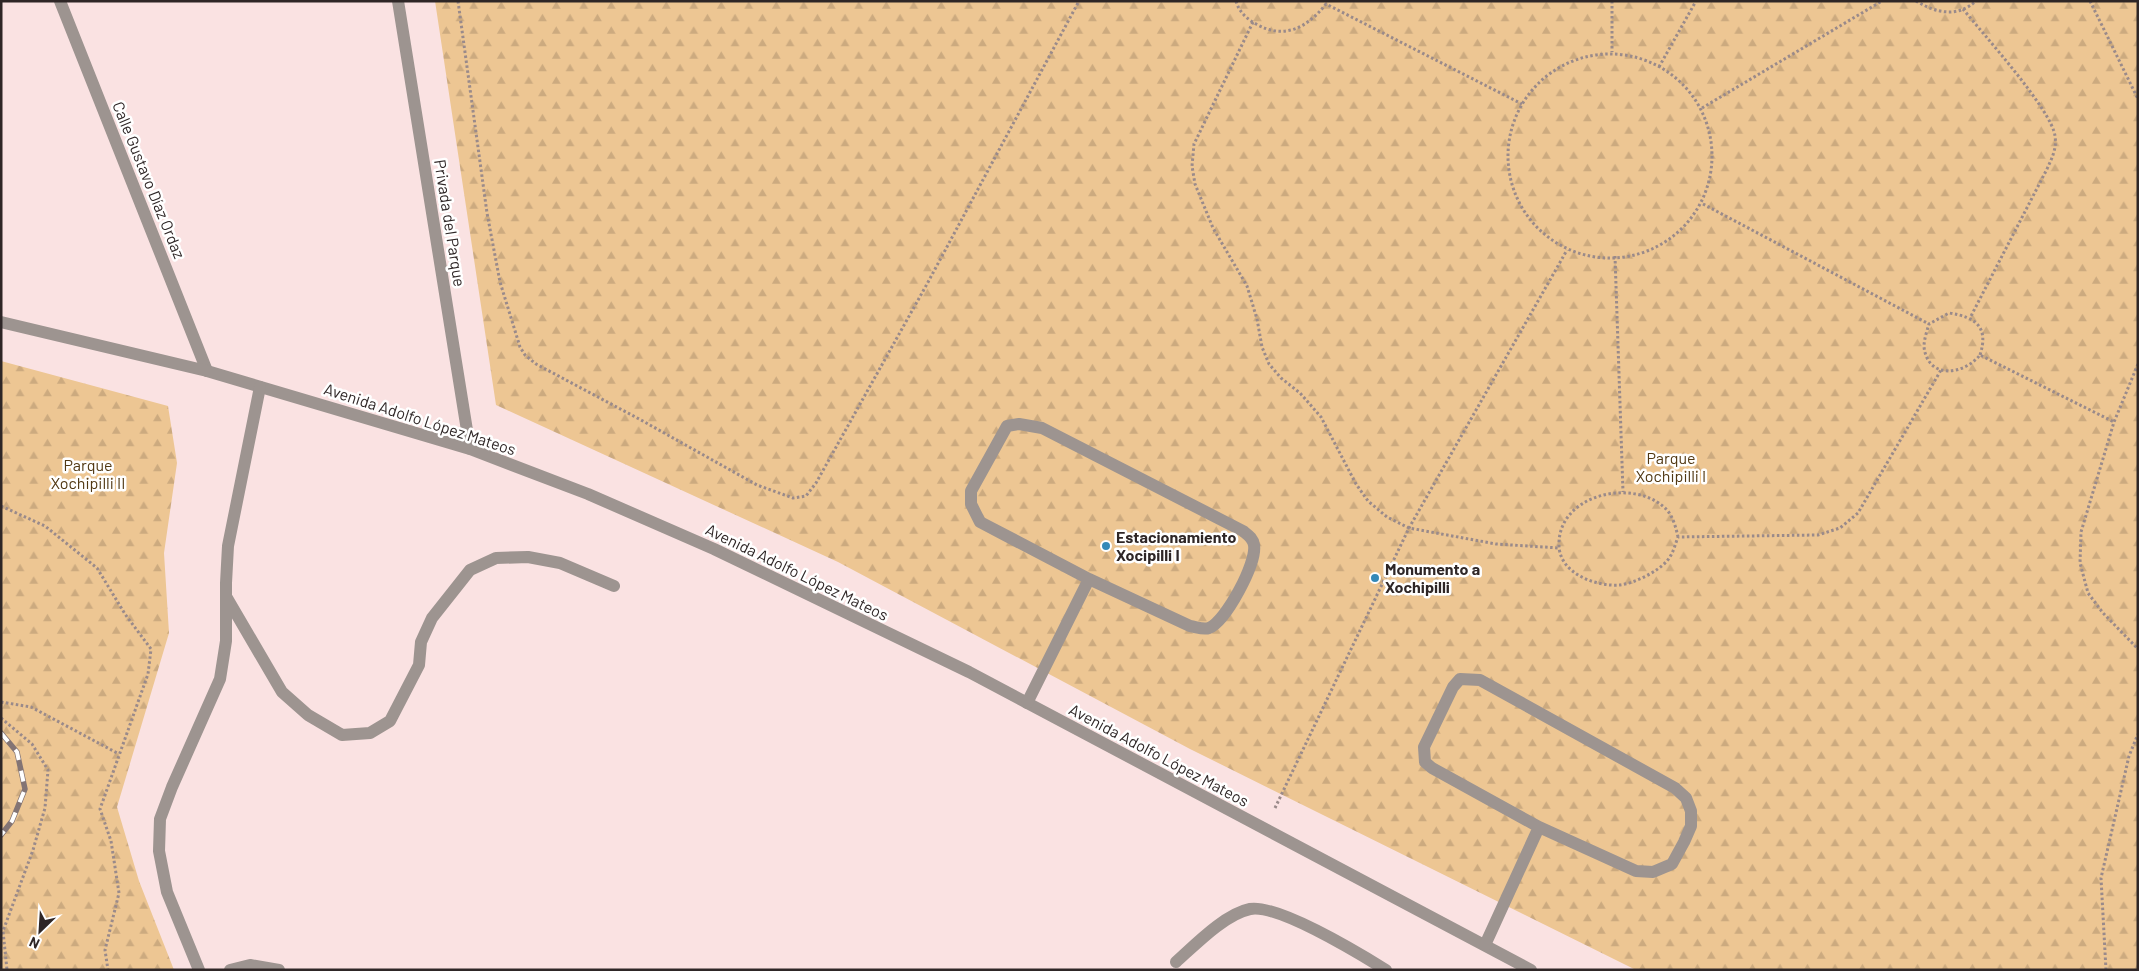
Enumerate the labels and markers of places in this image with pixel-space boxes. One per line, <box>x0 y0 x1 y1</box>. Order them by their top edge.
place label: Estacionamiento Xocipilli I <box>1116 527 1237 564</box>
marker: Estacionamiento Xocipilli I <box>1100 540 1112 552</box>
place label: Monumento a Xochipilli <box>1385 559 1480 596</box>
marker: Monumento a Xochipilli <box>1369 572 1381 584</box>

